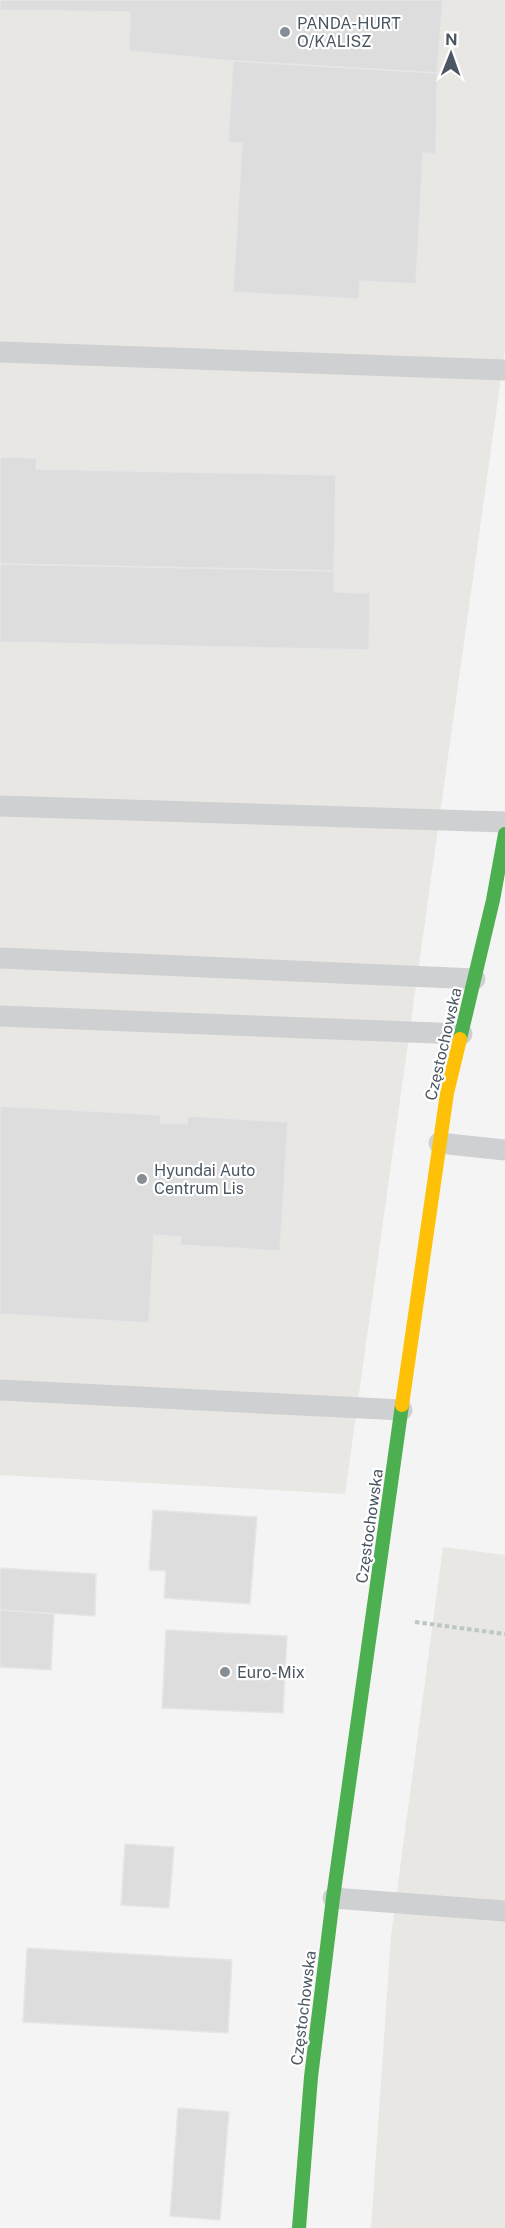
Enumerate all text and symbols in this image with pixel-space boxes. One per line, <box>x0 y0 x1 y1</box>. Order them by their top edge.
place label: PANDA-HURT O/KALISZ <box>297 14 401 51</box>
north arrow <box>421 24 481 84</box>
marker: PANDA-HURT O/KALISZ <box>278 25 292 39</box>
text: N <box>445 30 458 49</box>
street label: Częstochowska <box>421 986 466 1102</box>
place label: Hyundai Auto Centrum Lis <box>154 1161 255 1198</box>
marker: Hyundai Auto Centrum Lis <box>135 1172 149 1186</box>
street label: Częstochowska <box>352 1468 387 1585</box>
place label: Euro-Mix <box>237 1663 305 1682</box>
marker: Euro-Mix <box>218 1665 232 1679</box>
street label: Częstochowska <box>287 1950 320 2066</box>

